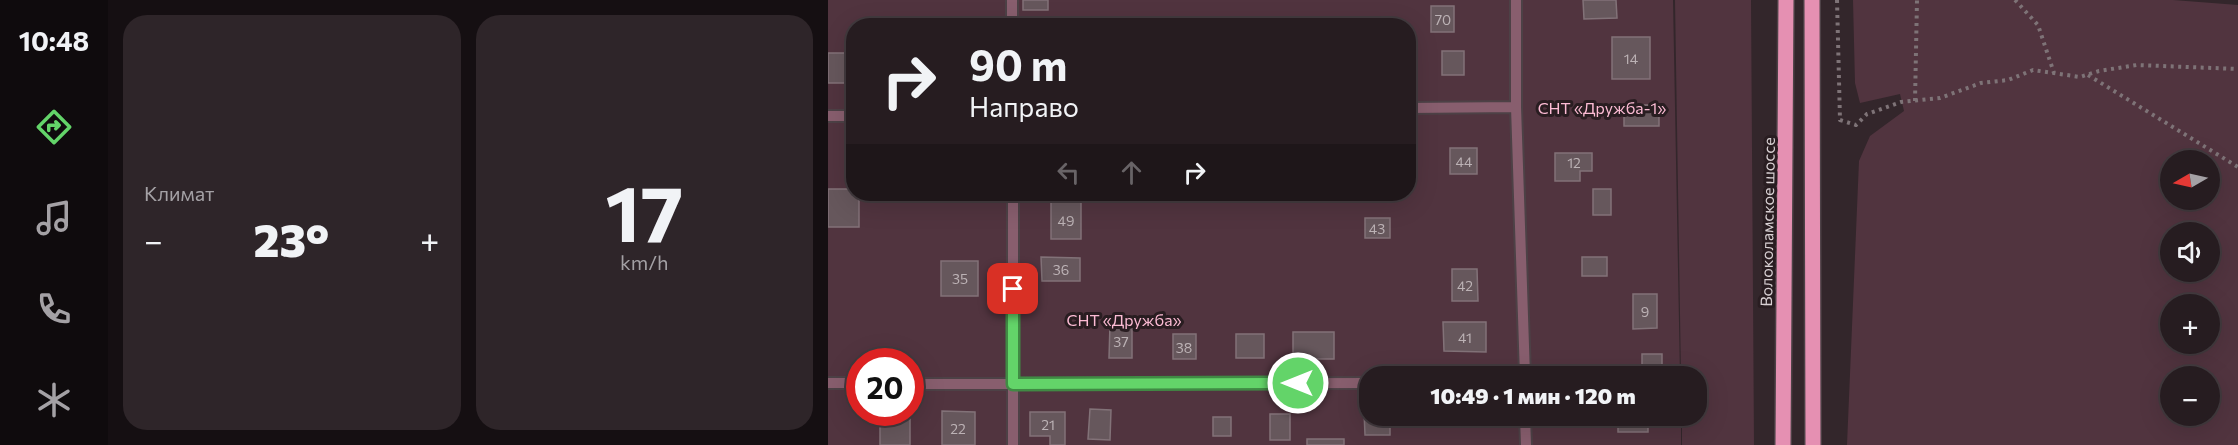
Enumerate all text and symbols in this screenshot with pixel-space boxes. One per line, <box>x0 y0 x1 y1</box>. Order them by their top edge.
house number: 70 <box>1435 11 1451 28</box>
text: 10:48 <box>19 24 89 57</box>
text: 90 m <box>969 38 1068 90</box>
icon: right <box>870 42 948 120</box>
house number: 14 <box>1624 50 1639 67</box>
text: Направо <box>969 90 1079 123</box>
park label: СНТ «Дружба-1» <box>1538 98 1666 117</box>
icon: directions <box>33 106 75 148</box>
street label: Волоколамское шоссе <box>1756 137 1778 307</box>
north arrow <box>2160 150 2220 210</box>
map controls <box>2160 150 2220 426</box>
house number: 44 <box>1456 153 1473 170</box>
house number: 12 <box>1567 154 1581 171</box>
icon: left <box>1052 156 1085 189</box>
icon: ahead <box>1115 156 1148 189</box>
icon: right <box>1178 156 1211 189</box>
text: 17 <box>605 163 683 258</box>
text: Климат <box>144 181 214 205</box>
icon: music <box>33 197 75 239</box>
text: 23° <box>254 211 329 266</box>
house number: 49 <box>1058 212 1074 229</box>
text: − <box>144 219 163 260</box>
text: + <box>420 219 439 260</box>
house number: 43 <box>1369 220 1385 237</box>
button: sound <box>2160 222 2220 282</box>
text: km/h <box>620 250 669 274</box>
house number: 36 <box>1053 261 1069 278</box>
pin <box>987 263 1038 314</box>
house number: 35 <box>952 270 968 287</box>
icon: arrive <box>996 272 1029 305</box>
house number: 42 <box>1457 277 1473 294</box>
icon: phone <box>33 288 75 330</box>
button: + <box>2160 294 2220 354</box>
house number: 9 <box>1641 303 1649 320</box>
park label: СНТ «Дружба» <box>1066 310 1182 329</box>
house number: 41 <box>1458 329 1472 346</box>
house number: 37 <box>1113 333 1129 350</box>
house number: 38 <box>1176 339 1192 356</box>
speed limit sign: 20 <box>846 348 924 426</box>
position arrow <box>1266 351 1330 415</box>
button: − <box>2160 366 2220 426</box>
icon: climate <box>33 379 75 421</box>
text: 10:49 · 1 мин · 120 m <box>1430 382 1636 409</box>
house number: 21 <box>1041 416 1055 433</box>
house number: 22 <box>950 420 966 437</box>

